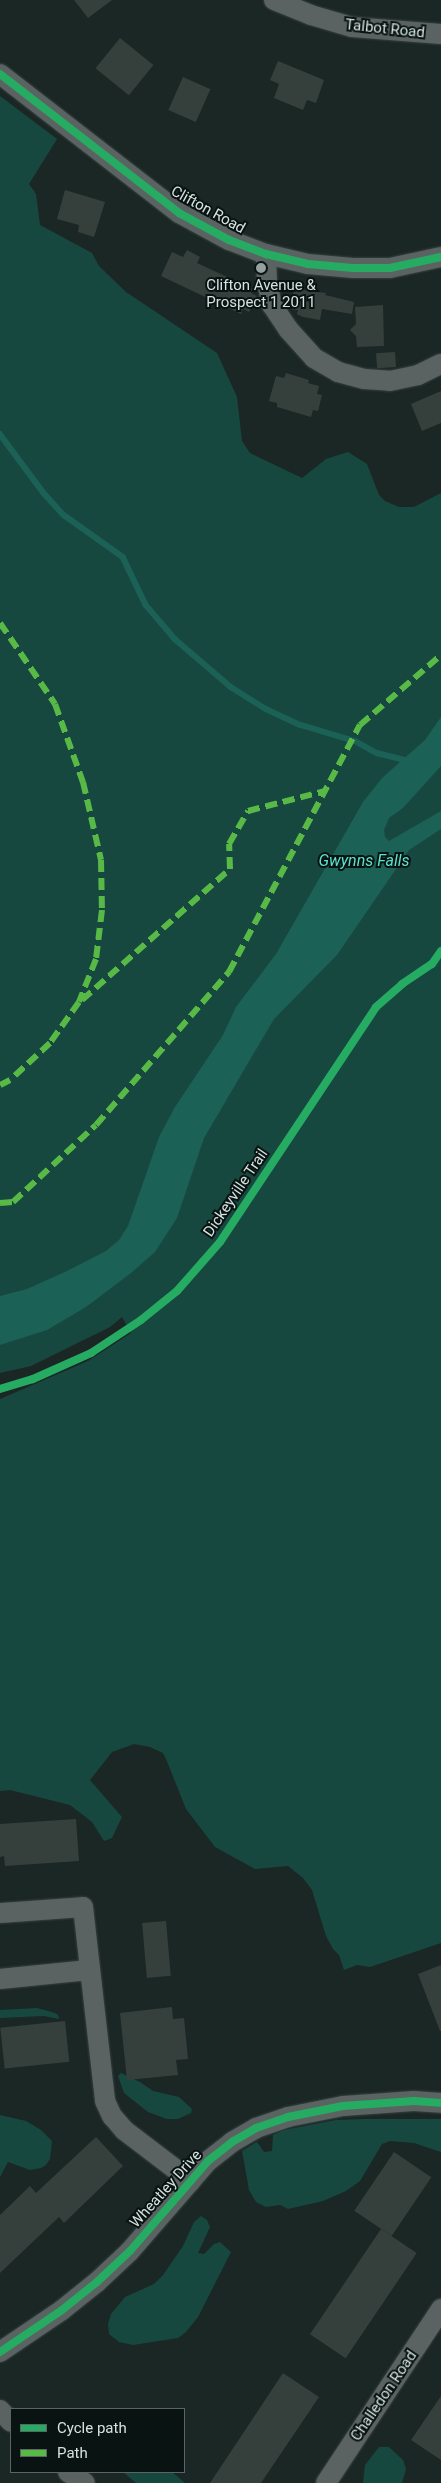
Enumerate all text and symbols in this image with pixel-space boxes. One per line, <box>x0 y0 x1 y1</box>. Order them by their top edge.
street label: Talbot Road <box>344 16 426 42</box>
street label: Clifton Road <box>168 182 248 238</box>
marker: Clifton Avenue & Prospect 1 2011 <box>255 262 267 274</box>
place label: Clifton Avenue & Prospect 1 2011 <box>206 276 316 311</box>
water label: Gwynns Falls <box>319 851 409 871</box>
street label: Dickeyville Trail <box>200 1146 272 1240</box>
street label: Wheatley Drive <box>126 2146 206 2232</box>
street label: Challedon Road <box>347 2347 421 2445</box>
legend <box>10 2408 185 2473</box>
text: Cycle path <box>57 2419 127 2437</box>
text: Path <box>57 2444 88 2462</box>

